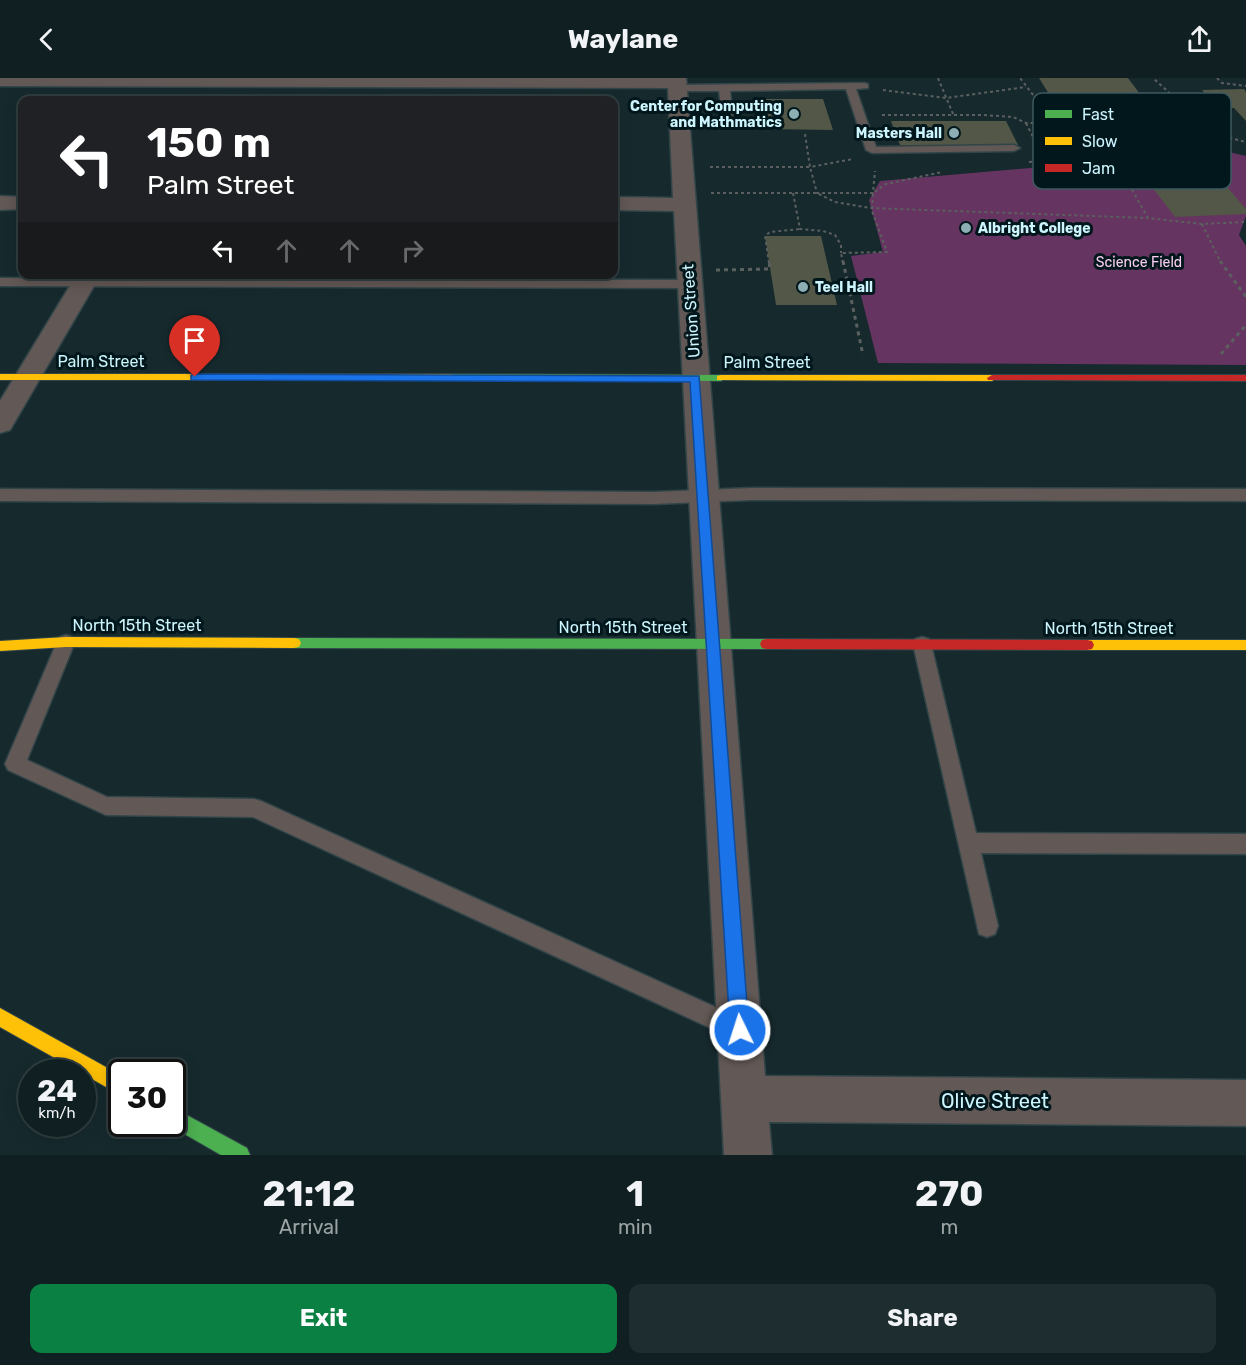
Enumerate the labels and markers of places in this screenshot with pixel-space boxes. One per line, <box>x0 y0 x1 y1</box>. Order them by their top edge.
place label: Center for Computing and Mathmatics <box>630 98 782 131</box>
marker: Center for Computing and Mathmatics <box>787 107 801 121</box>
place label: Masters Hall <box>856 125 942 142</box>
marker: Masters Hall <box>947 126 961 140</box>
place label: Albright College <box>978 220 1091 237</box>
marker: Albright College <box>959 221 973 235</box>
place label: Teel Hall <box>815 279 873 296</box>
marker: Teel Hall <box>796 280 810 294</box>
pin <box>169 315 220 377</box>

